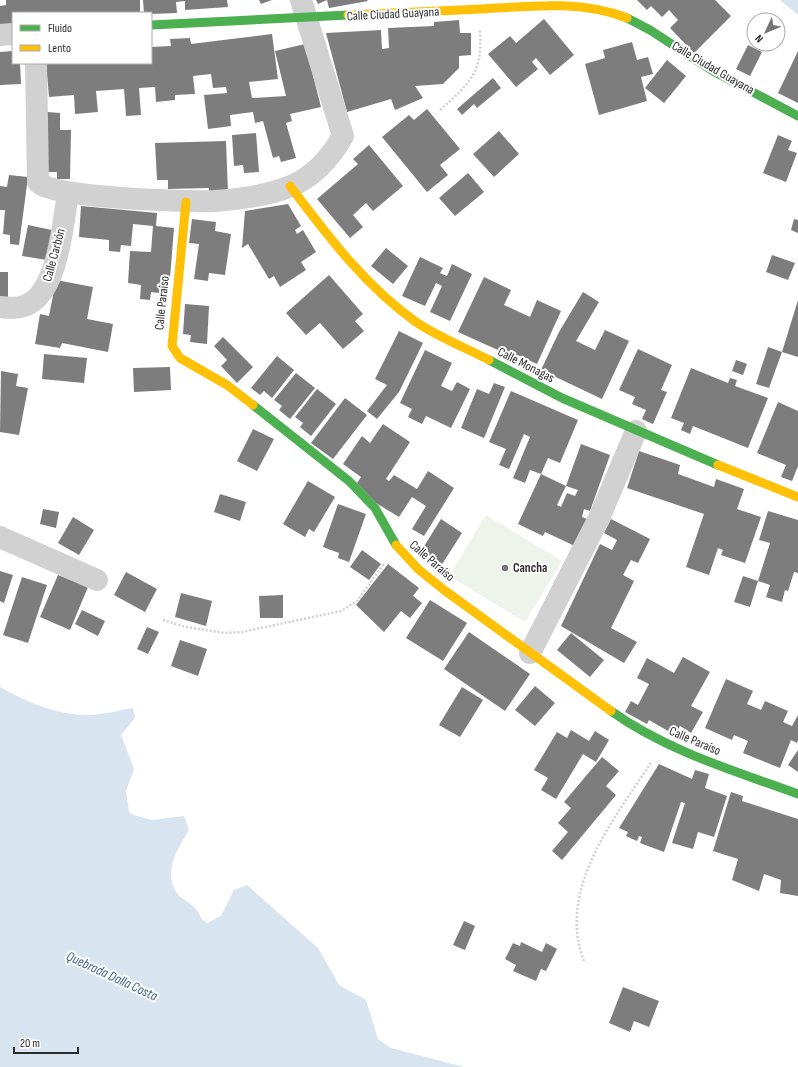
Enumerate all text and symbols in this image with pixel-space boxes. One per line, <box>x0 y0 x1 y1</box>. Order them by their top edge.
street label: Calle Ciudad Guayana <box>346 4 440 24</box>
legend <box>12 12 152 64</box>
north arrow <box>746 12 786 52</box>
text: Fluido <box>48 21 72 36</box>
text: N <box>752 32 766 45</box>
street label: Calle Ciudad Guayana <box>669 38 757 98</box>
text: Lento <box>48 41 71 56</box>
street label: Calle Carbón <box>39 227 69 283</box>
street label: Calle Paraíso <box>151 275 173 331</box>
street label: Calle Monagas <box>495 344 557 386</box>
street label: Calle Paraíso <box>406 537 458 585</box>
place label: Cancha <box>513 560 547 576</box>
marker: Cancha <box>500 563 510 573</box>
street label: Calle Paraíso <box>667 723 723 759</box>
water label: Quebrada Dalla Costa <box>64 947 161 1005</box>
scale bar <box>14 1029 78 1055</box>
text: 20 m <box>20 1036 40 1051</box>

